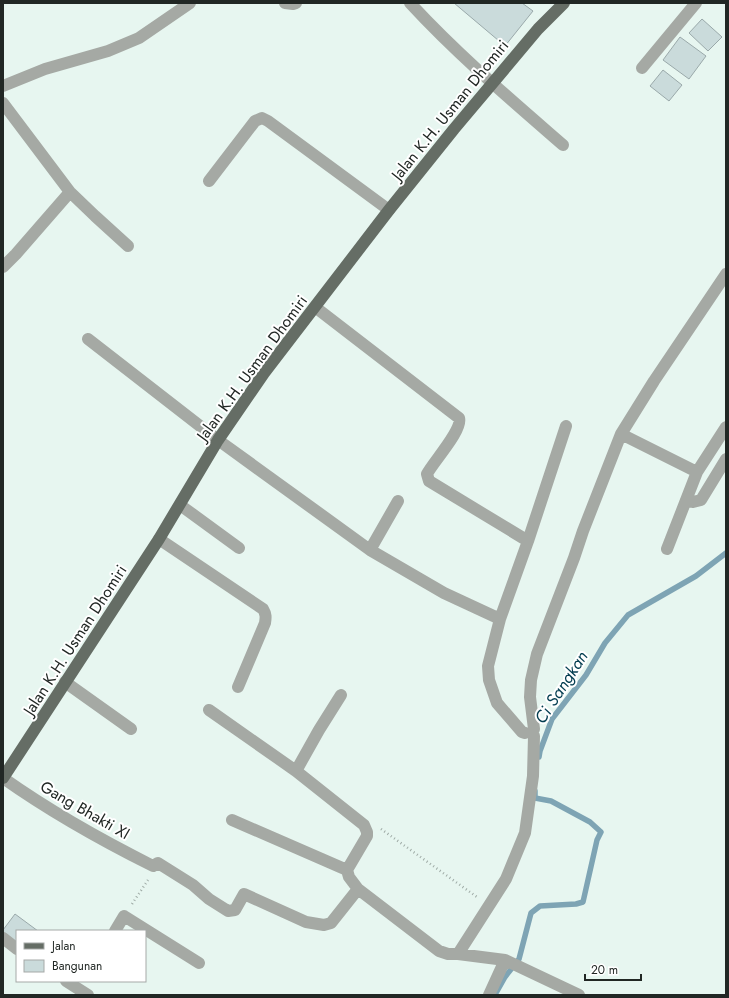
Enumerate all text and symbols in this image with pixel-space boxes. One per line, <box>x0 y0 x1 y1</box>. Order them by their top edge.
street label: Jalan K.H. Usman Dhomiri <box>385 35 514 187</box>
street label: Jalan K.H. Usman Dhomiri <box>190 290 313 447</box>
street label: Jalan K.H. Usman Dhomiri <box>17 560 132 721</box>
water label: Ci Sangkan <box>528 646 594 728</box>
street label: Gang Bhakti XI <box>36 775 134 845</box>
legend <box>16 930 146 982</box>
text: Jalan <box>50 937 75 955</box>
scale bar <box>585 956 641 982</box>
text: Bangunan <box>52 957 102 975</box>
text: 20 m <box>591 961 618 979</box>

